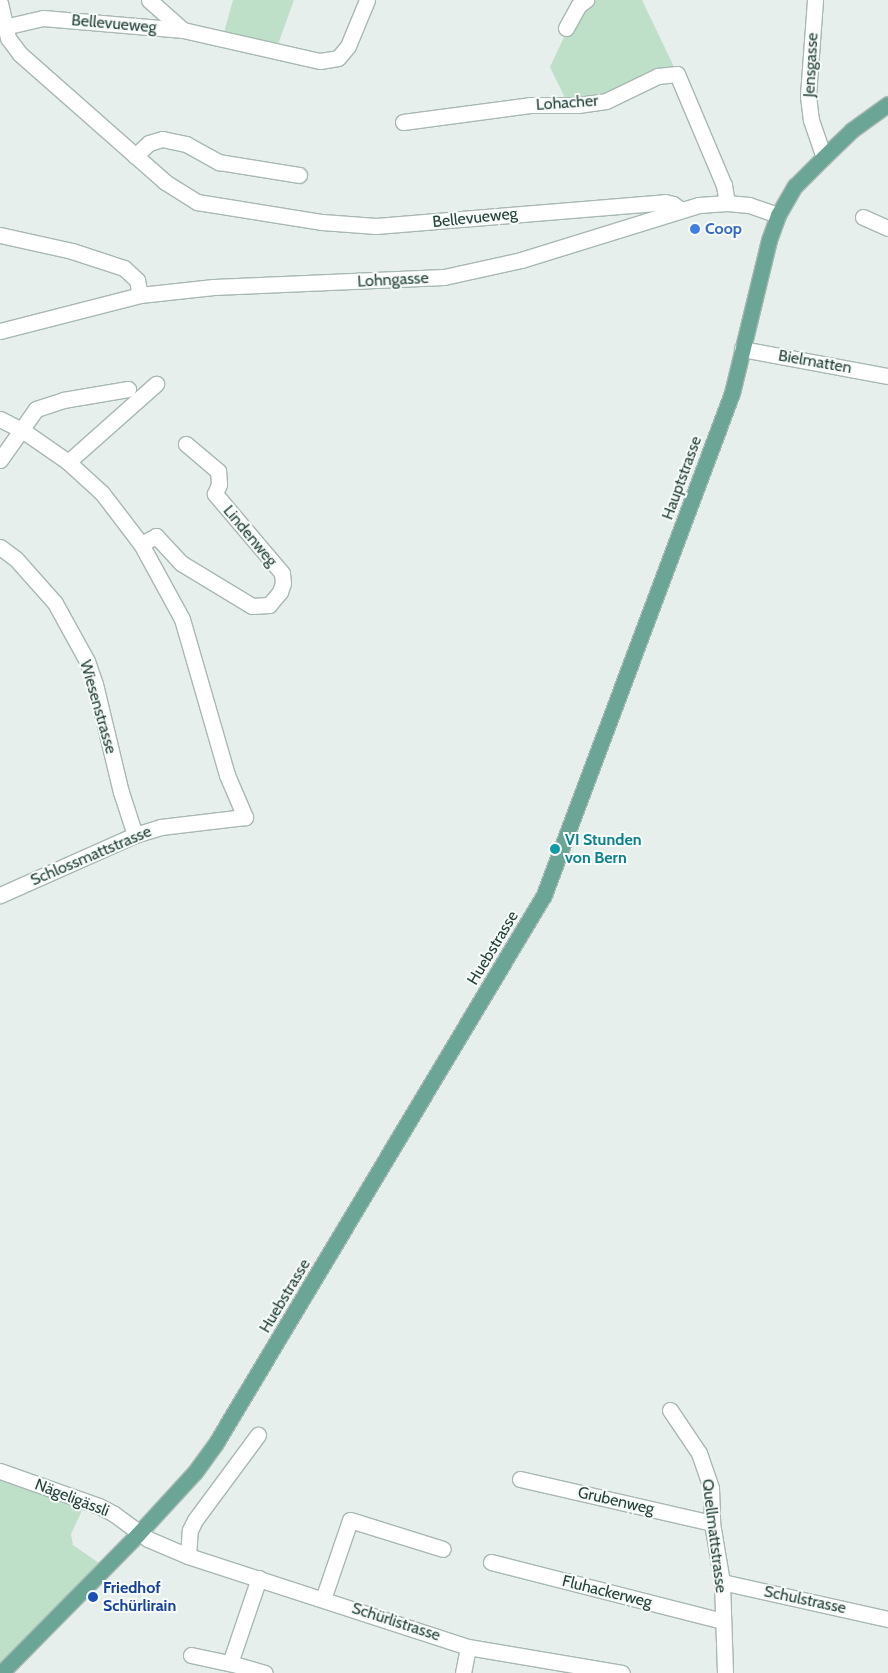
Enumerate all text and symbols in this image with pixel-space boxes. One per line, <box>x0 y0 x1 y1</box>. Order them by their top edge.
street label: Bellevueweg <box>71 11 157 37</box>
street label: Jensgasse <box>800 32 822 98</box>
street label: Lohacher <box>535 91 599 115</box>
street label: Bellevueweg <box>431 204 519 232</box>
place label: Coop <box>705 219 742 239</box>
marker: Coop <box>689 223 701 235</box>
street label: Lohngasse <box>357 269 429 291</box>
street label: Bielmatten <box>777 346 853 378</box>
street label: Hauptstrasse <box>658 434 706 522</box>
street label: Lindenweg <box>219 502 281 570</box>
street label: Wiesenstrasse <box>75 658 121 756</box>
street label: Schlossmattstrasse <box>28 822 154 890</box>
place label: VI Stunden von Bern <box>565 830 641 868</box>
marker: VI Stunden von Bern <box>549 843 561 855</box>
street label: Huebstrasse <box>463 908 523 988</box>
street label: Huebstrasse <box>255 1256 315 1336</box>
street label: Nägeligässli <box>32 1475 112 1521</box>
street label: Quellmattstrasse <box>697 1478 731 1594</box>
street label: Grubenweg <box>576 1483 656 1519</box>
street label: Fluhackerweg <box>560 1572 654 1612</box>
place label: Friedhof Schürlirain <box>103 1578 176 1616</box>
street label: Schulstrasse <box>762 1582 848 1618</box>
marker: Friedhof Schürlirain <box>87 1591 99 1603</box>
street label: Schürlistrasse <box>349 1599 443 1645</box>

